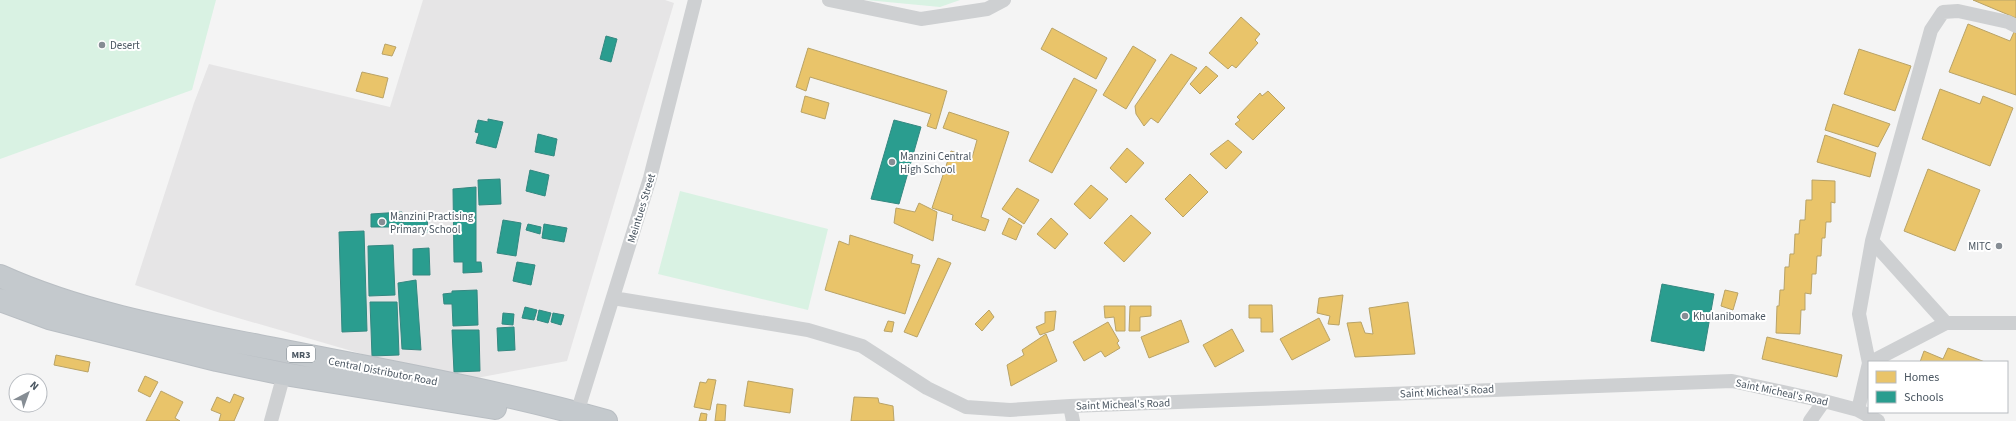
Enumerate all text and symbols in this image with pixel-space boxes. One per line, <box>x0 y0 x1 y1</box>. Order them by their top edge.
place label: Desert <box>110 38 140 53</box>
marker: Desert <box>97 40 107 50</box>
place label: Manzini Central High School <box>900 149 971 177</box>
marker: Manzini Central High School <box>887 157 897 167</box>
street label: Meintues Street <box>624 171 659 245</box>
place label: Manzini Practising Primary School <box>390 209 474 237</box>
marker: Manzini Practising Primary School <box>377 217 387 227</box>
place label: MITC <box>1968 239 1991 254</box>
marker: MITC <box>1994 241 2004 251</box>
place label: Khulanibomake <box>1693 309 1766 324</box>
marker: Khulanibomake <box>1680 311 1690 321</box>
road number: MR3 <box>287 346 315 362</box>
street label: Central Distributor Road <box>327 354 439 389</box>
legend <box>1868 361 2008 413</box>
text: Homes <box>1904 369 1939 386</box>
north arrow <box>8 373 48 413</box>
street label: Saint Micheal's Road <box>1734 375 1830 410</box>
text: N <box>27 378 42 394</box>
street label: Saint Micheal's Road <box>1400 382 1495 401</box>
text: Schools <box>1904 389 1944 406</box>
street label: Saint Micheal's Road <box>1076 395 1170 414</box>

